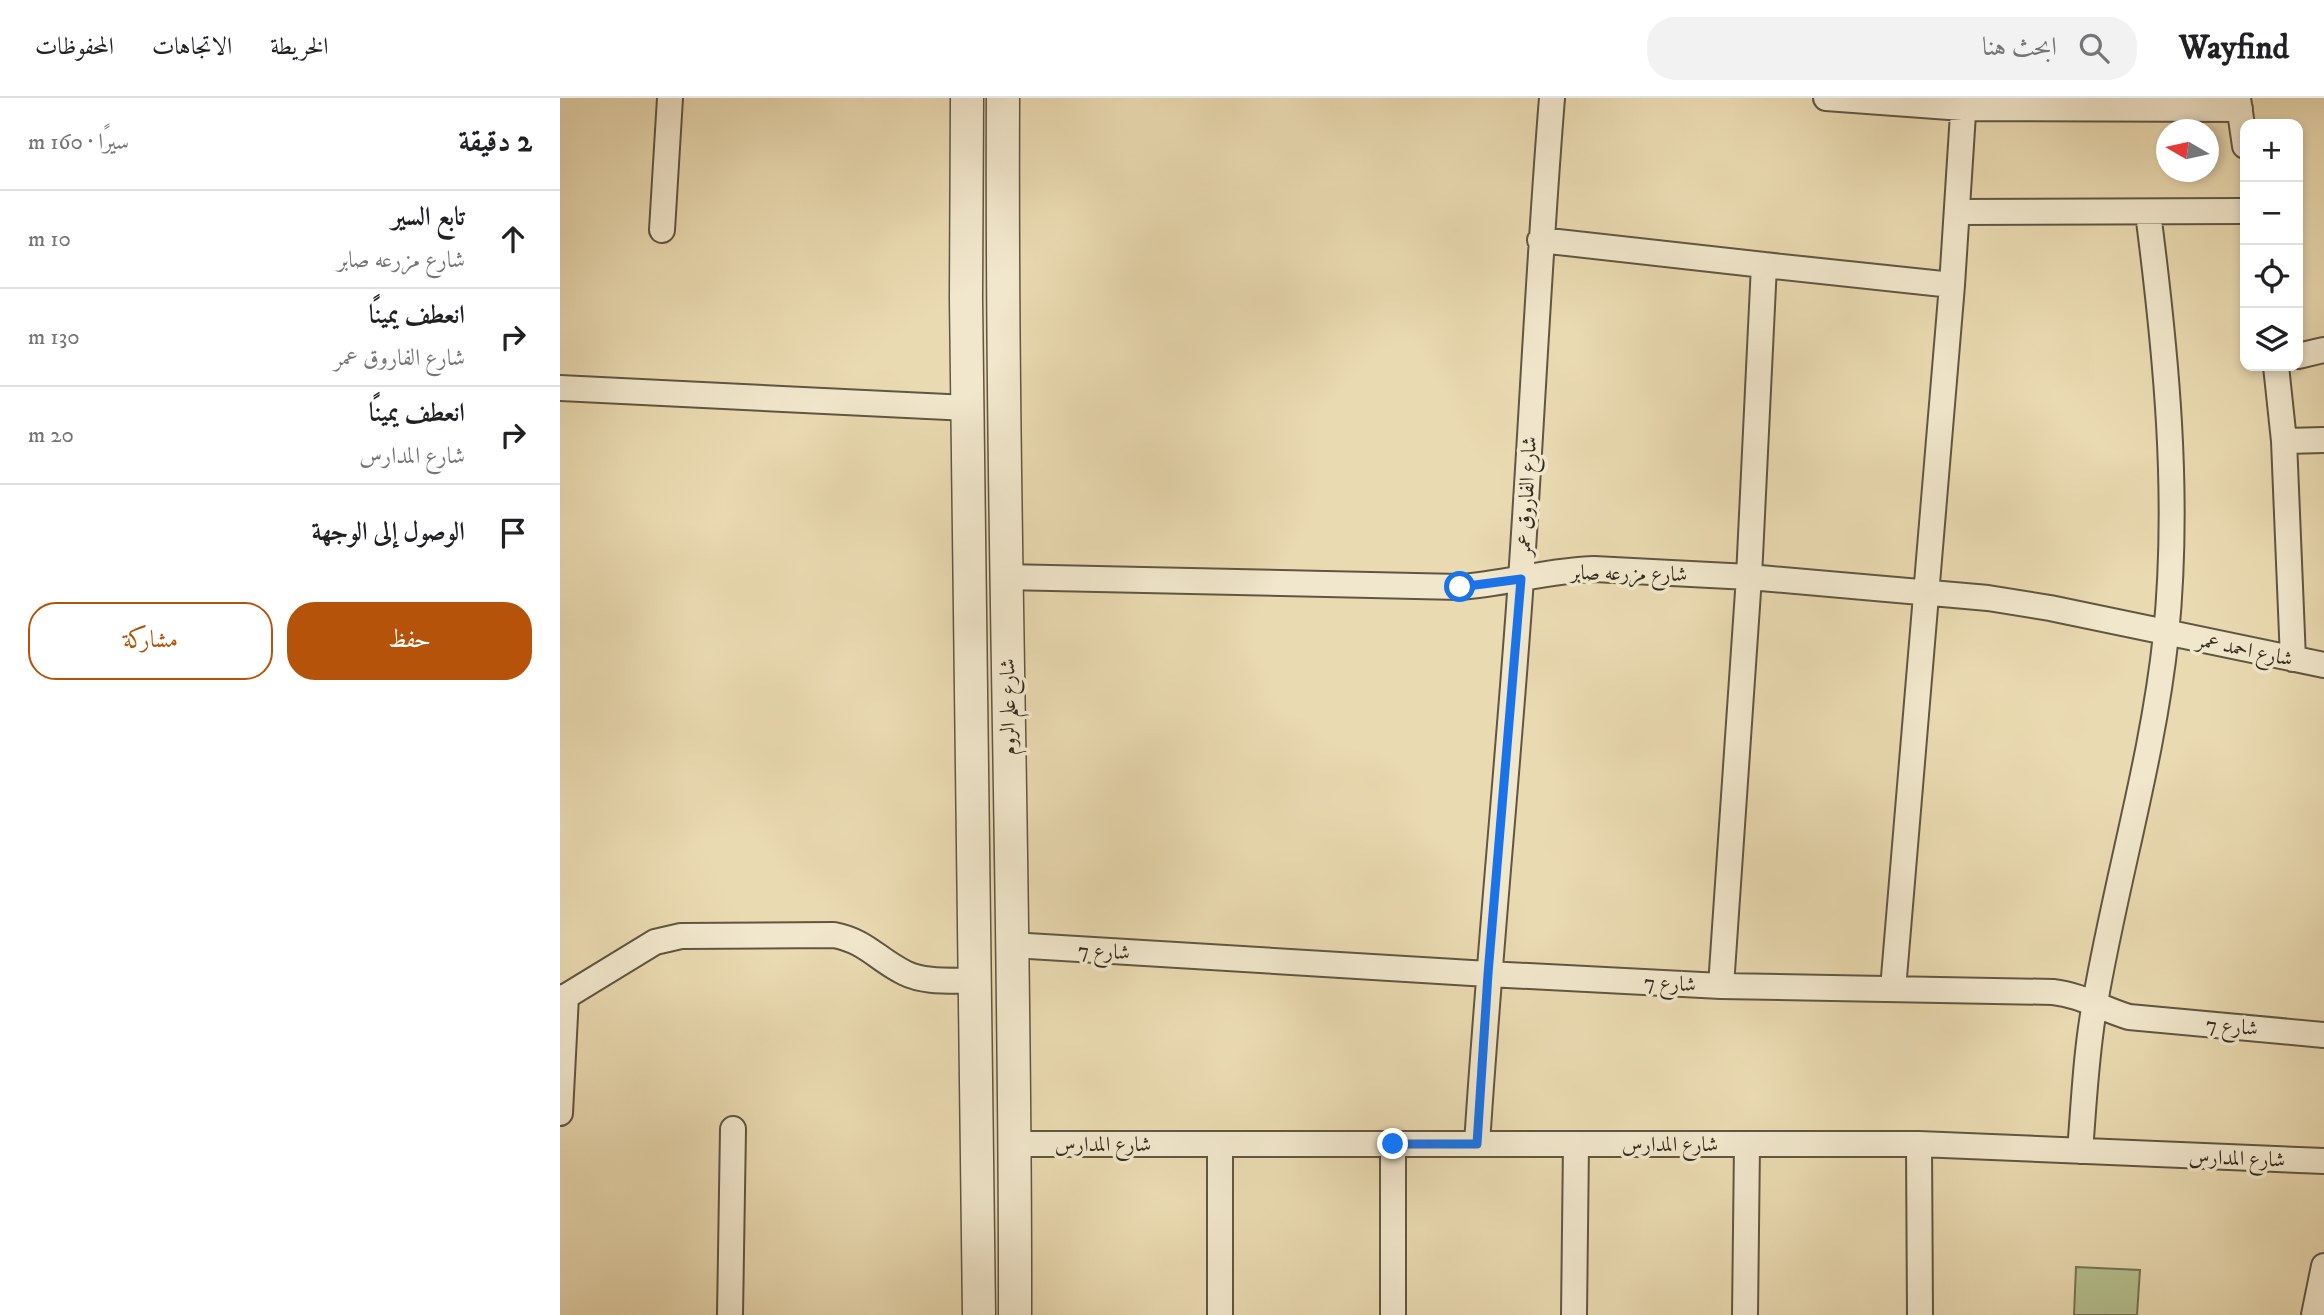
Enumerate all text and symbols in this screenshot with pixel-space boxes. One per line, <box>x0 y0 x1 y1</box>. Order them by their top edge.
search box <box>1647 17 2137 80</box>
text: Wayfind <box>2179 28 2289 69</box>
icon: search <box>2075 29 2113 67</box>
text: ابحث هنا <box>1982 31 2057 64</box>
text: المحفوظات <box>35 32 114 62</box>
text: الاتجاهات <box>152 32 232 62</box>
text: الخريطة <box>270 32 329 62</box>
north arrow <box>2156 119 2219 182</box>
map controls <box>2240 119 2303 371</box>
button: + <box>2240 119 2303 182</box>
text: 2 دقيقة <box>458 124 532 161</box>
text: سيرًا · 160 m <box>28 128 129 157</box>
button: − <box>2240 182 2303 245</box>
text: تابع السير <box>392 201 465 234</box>
icon: ahead <box>494 220 532 258</box>
text: 10 m <box>28 225 71 254</box>
button: locate <box>2240 245 2303 308</box>
text: شارع مزرعه صابر <box>337 246 465 275</box>
text: انعطف يمينًا <box>369 299 465 332</box>
button: layers <box>2240 308 2303 371</box>
icon: right <box>494 318 532 356</box>
text: 130 m <box>28 323 80 352</box>
text: شارع الفاروق عمر <box>334 344 465 373</box>
text: انعطف يمينًا <box>369 397 465 430</box>
icon: right <box>494 416 532 454</box>
text: 20 m <box>28 421 74 450</box>
street label: شارع الفاروق عمر <box>1511 436 1547 559</box>
text: شارع المدارس <box>359 442 465 471</box>
icon: arrive <box>494 514 532 552</box>
text: الوصول إلى الوجهة <box>311 516 465 549</box>
street label: شارع مزرعه صابر <box>1568 560 1688 592</box>
route start <box>1444 571 1475 602</box>
button: مشاركة <box>28 602 273 680</box>
button: حفظ <box>287 602 532 680</box>
street label: شارع احمد عمر <box>2192 627 2295 677</box>
street label: شارع علم الروم <box>995 658 1030 756</box>
street label: شارع 7 <box>1077 938 1131 970</box>
street label: شارع 7 <box>1643 970 1697 1002</box>
street label: شارع 7 <box>2205 1012 2259 1046</box>
route end <box>1377 1128 1408 1159</box>
street label: شارع المدارس <box>1055 1132 1151 1162</box>
street label: شارع المدارس <box>1622 1132 1718 1162</box>
street label: شارع المدارس <box>2188 1144 2286 1178</box>

